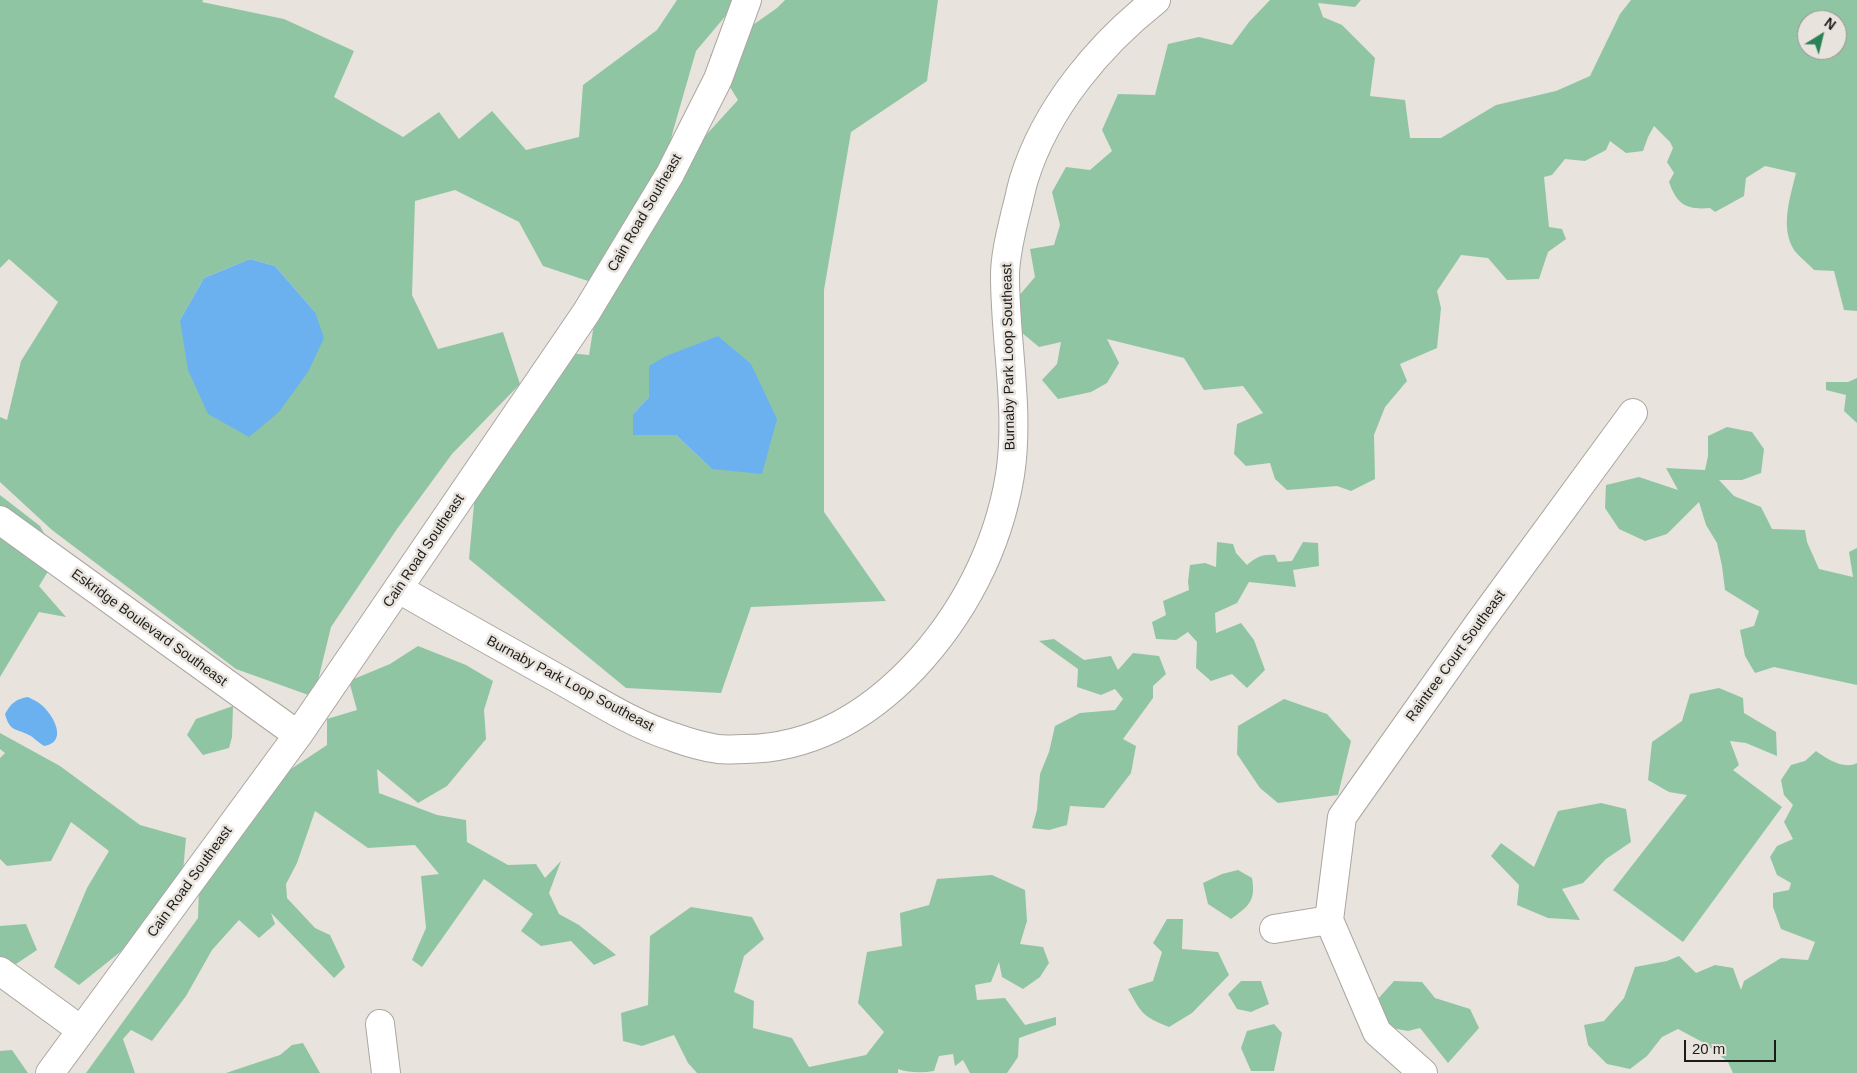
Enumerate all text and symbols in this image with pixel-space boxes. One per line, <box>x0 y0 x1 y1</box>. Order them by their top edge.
north arrow <box>1797 10 1847 60</box>
text: N <box>1821 14 1839 33</box>
street label: Cain Road Southeast <box>604 151 686 275</box>
street label: Burnaby Park Loop Southeast <box>999 263 1019 451</box>
street label: Cain Road Southeast <box>380 491 468 611</box>
street label: Eskridge Boulevard Southeast <box>68 566 230 690</box>
street label: Raintree Court Southeast <box>1403 587 1509 725</box>
street label: Burnaby Park Loop Southeast <box>484 633 656 735</box>
street label: Cain Road Southeast <box>144 823 236 941</box>
scale bar <box>1687 1030 1780 1062</box>
text: 20 m <box>1692 1040 1725 1057</box>

